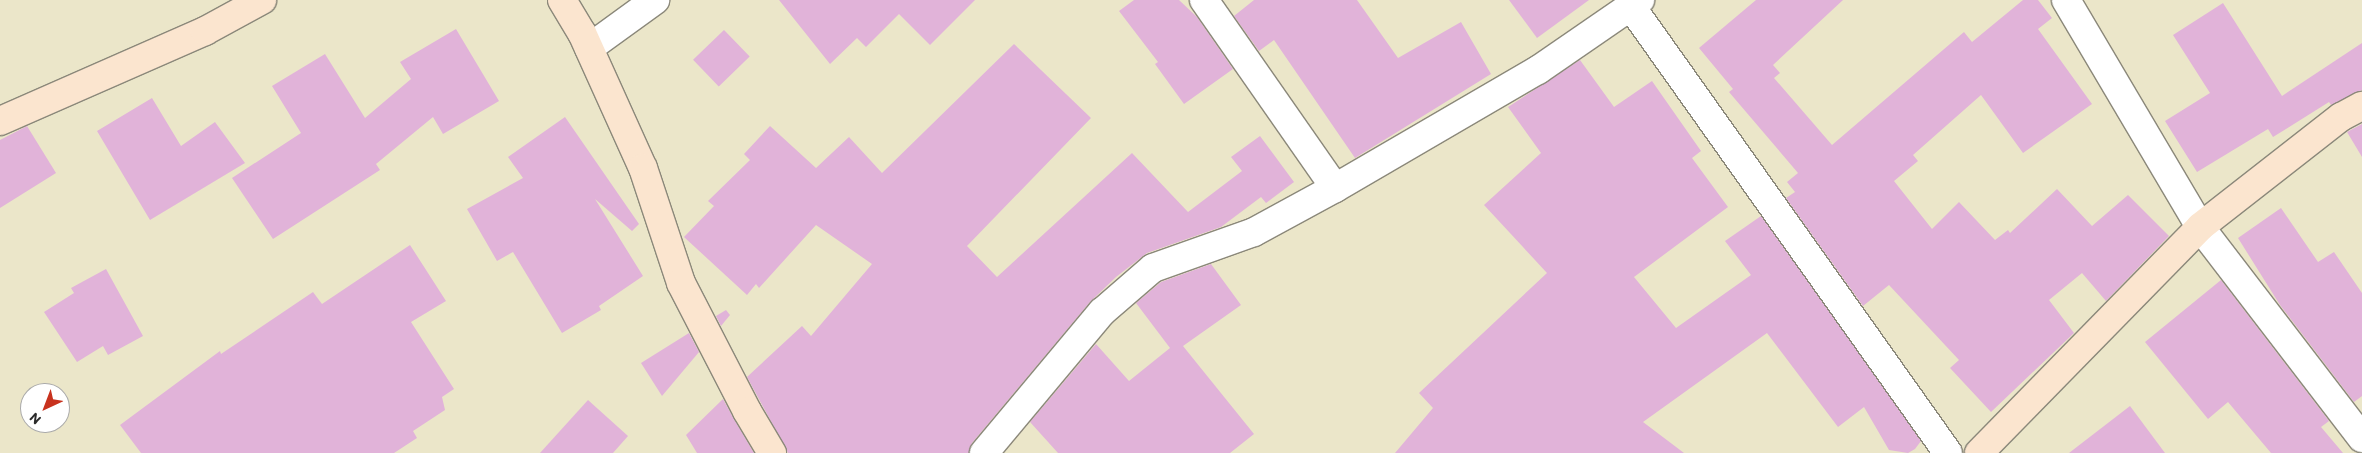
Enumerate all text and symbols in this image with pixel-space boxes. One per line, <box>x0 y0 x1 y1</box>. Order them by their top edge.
north arrow <box>20 383 70 433</box>
text: N <box>26 409 44 428</box>

